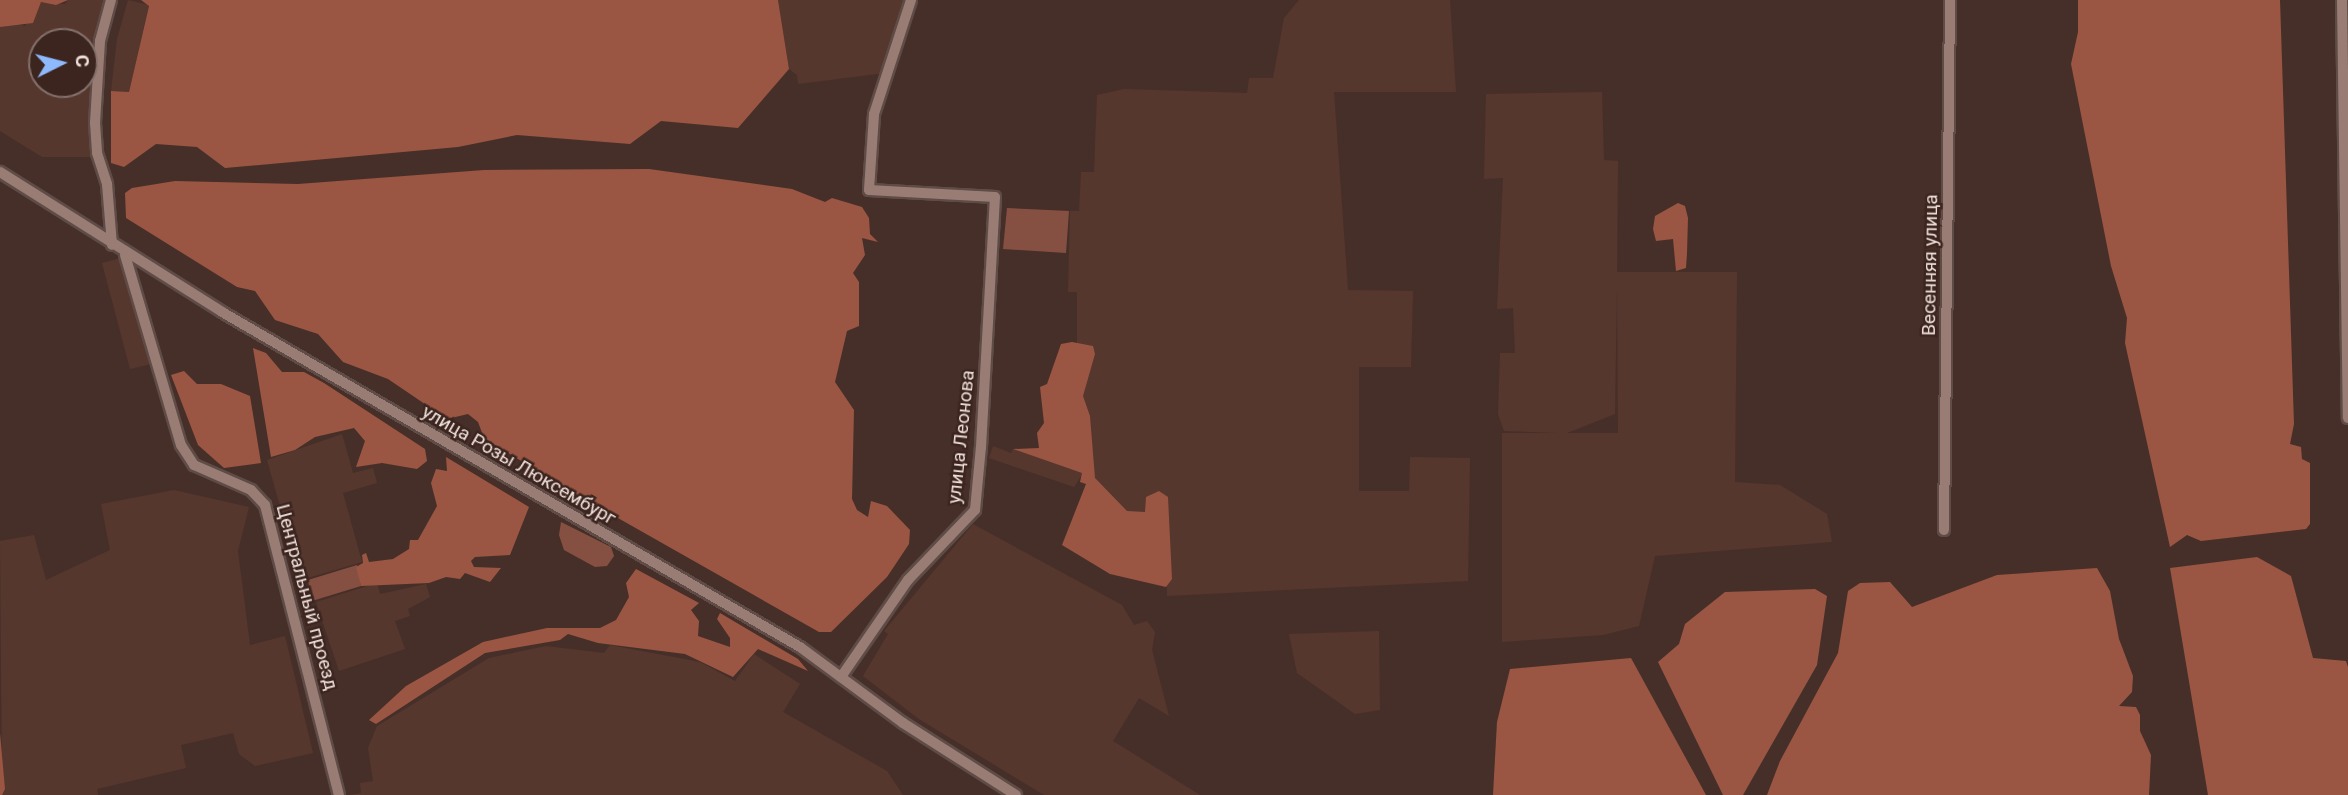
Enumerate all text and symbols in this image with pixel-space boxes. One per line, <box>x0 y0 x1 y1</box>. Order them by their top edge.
north arrow <box>28 28 98 98</box>
text: С <box>70 54 94 68</box>
street label: Весенняя улица <box>1917 194 1943 336</box>
street label: улица Леонова <box>943 369 979 505</box>
street label: улица Розы Люксембург <box>418 400 620 530</box>
street label: Центральный проезд <box>271 502 343 692</box>

